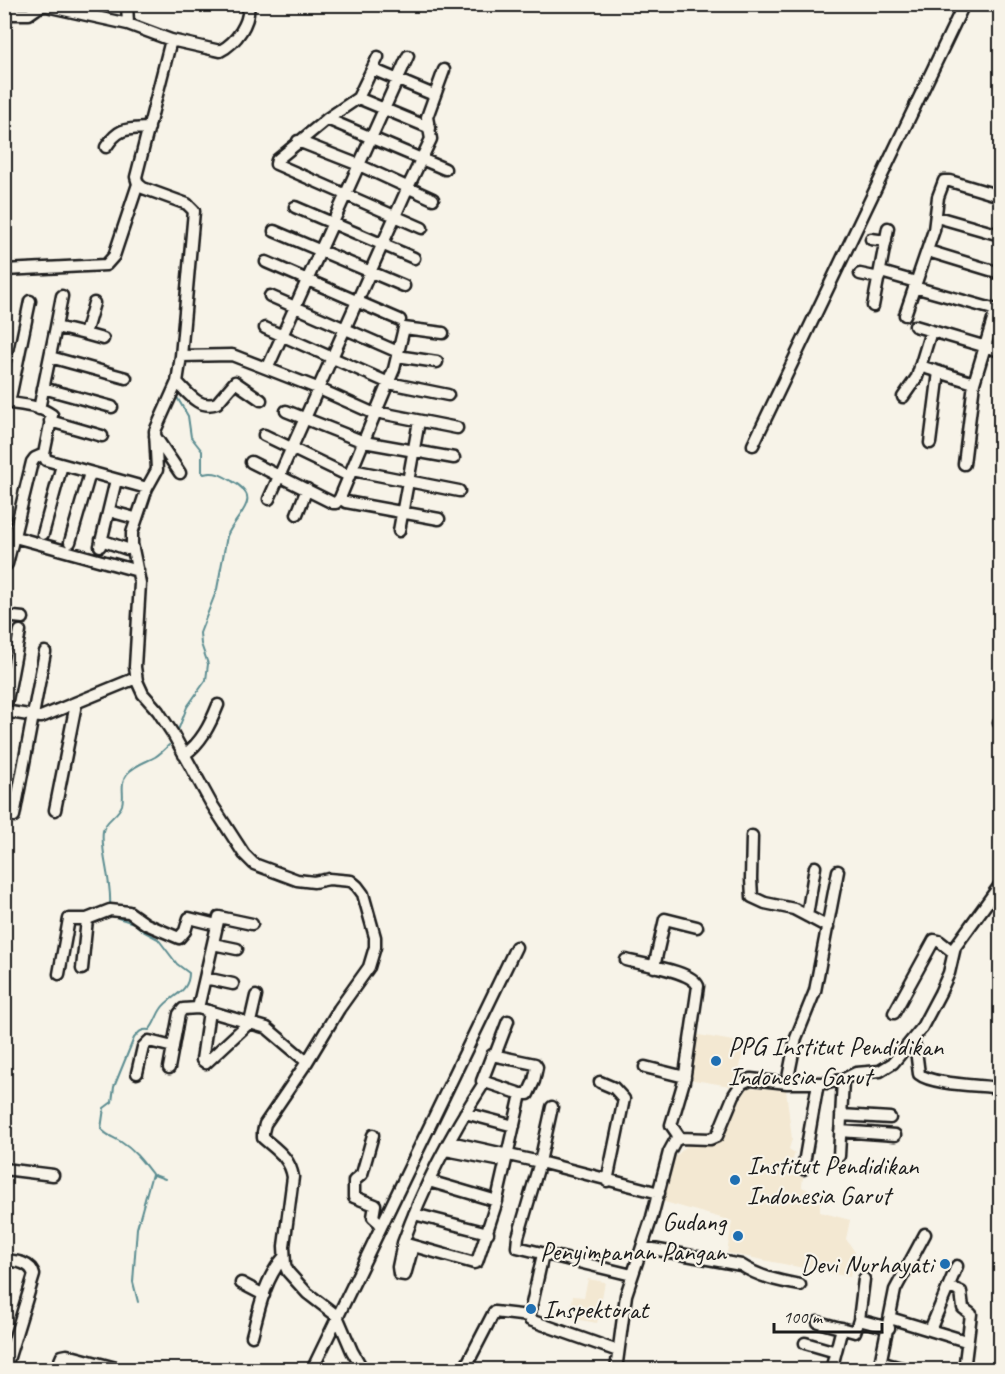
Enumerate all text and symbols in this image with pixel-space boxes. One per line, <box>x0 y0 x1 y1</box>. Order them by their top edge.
place label: PPG Institut Pendidikan Indonesia Garut <box>728 1030 944 1093</box>
marker: PPG Institut Pendidikan Indonesia Garut <box>709 1054 723 1068</box>
place label: Institut Pendidikan Indonesia Garut <box>747 1149 920 1212</box>
marker: Institut Pendidikan Indonesia Garut <box>728 1173 742 1187</box>
place label: Gudang Penyimpanan Pangan <box>540 1205 728 1268</box>
marker: Gudang Penyimpanan Pangan <box>731 1229 745 1243</box>
place label: Devi Nurhayati <box>800 1248 936 1281</box>
marker: Devi Nurhayati <box>938 1257 952 1271</box>
place label: Inspektorat <box>543 1293 650 1326</box>
scale bar <box>774 1296 882 1334</box>
marker: Inspektorat <box>524 1302 538 1316</box>
text: 100 m <box>783 1306 824 1328</box>

